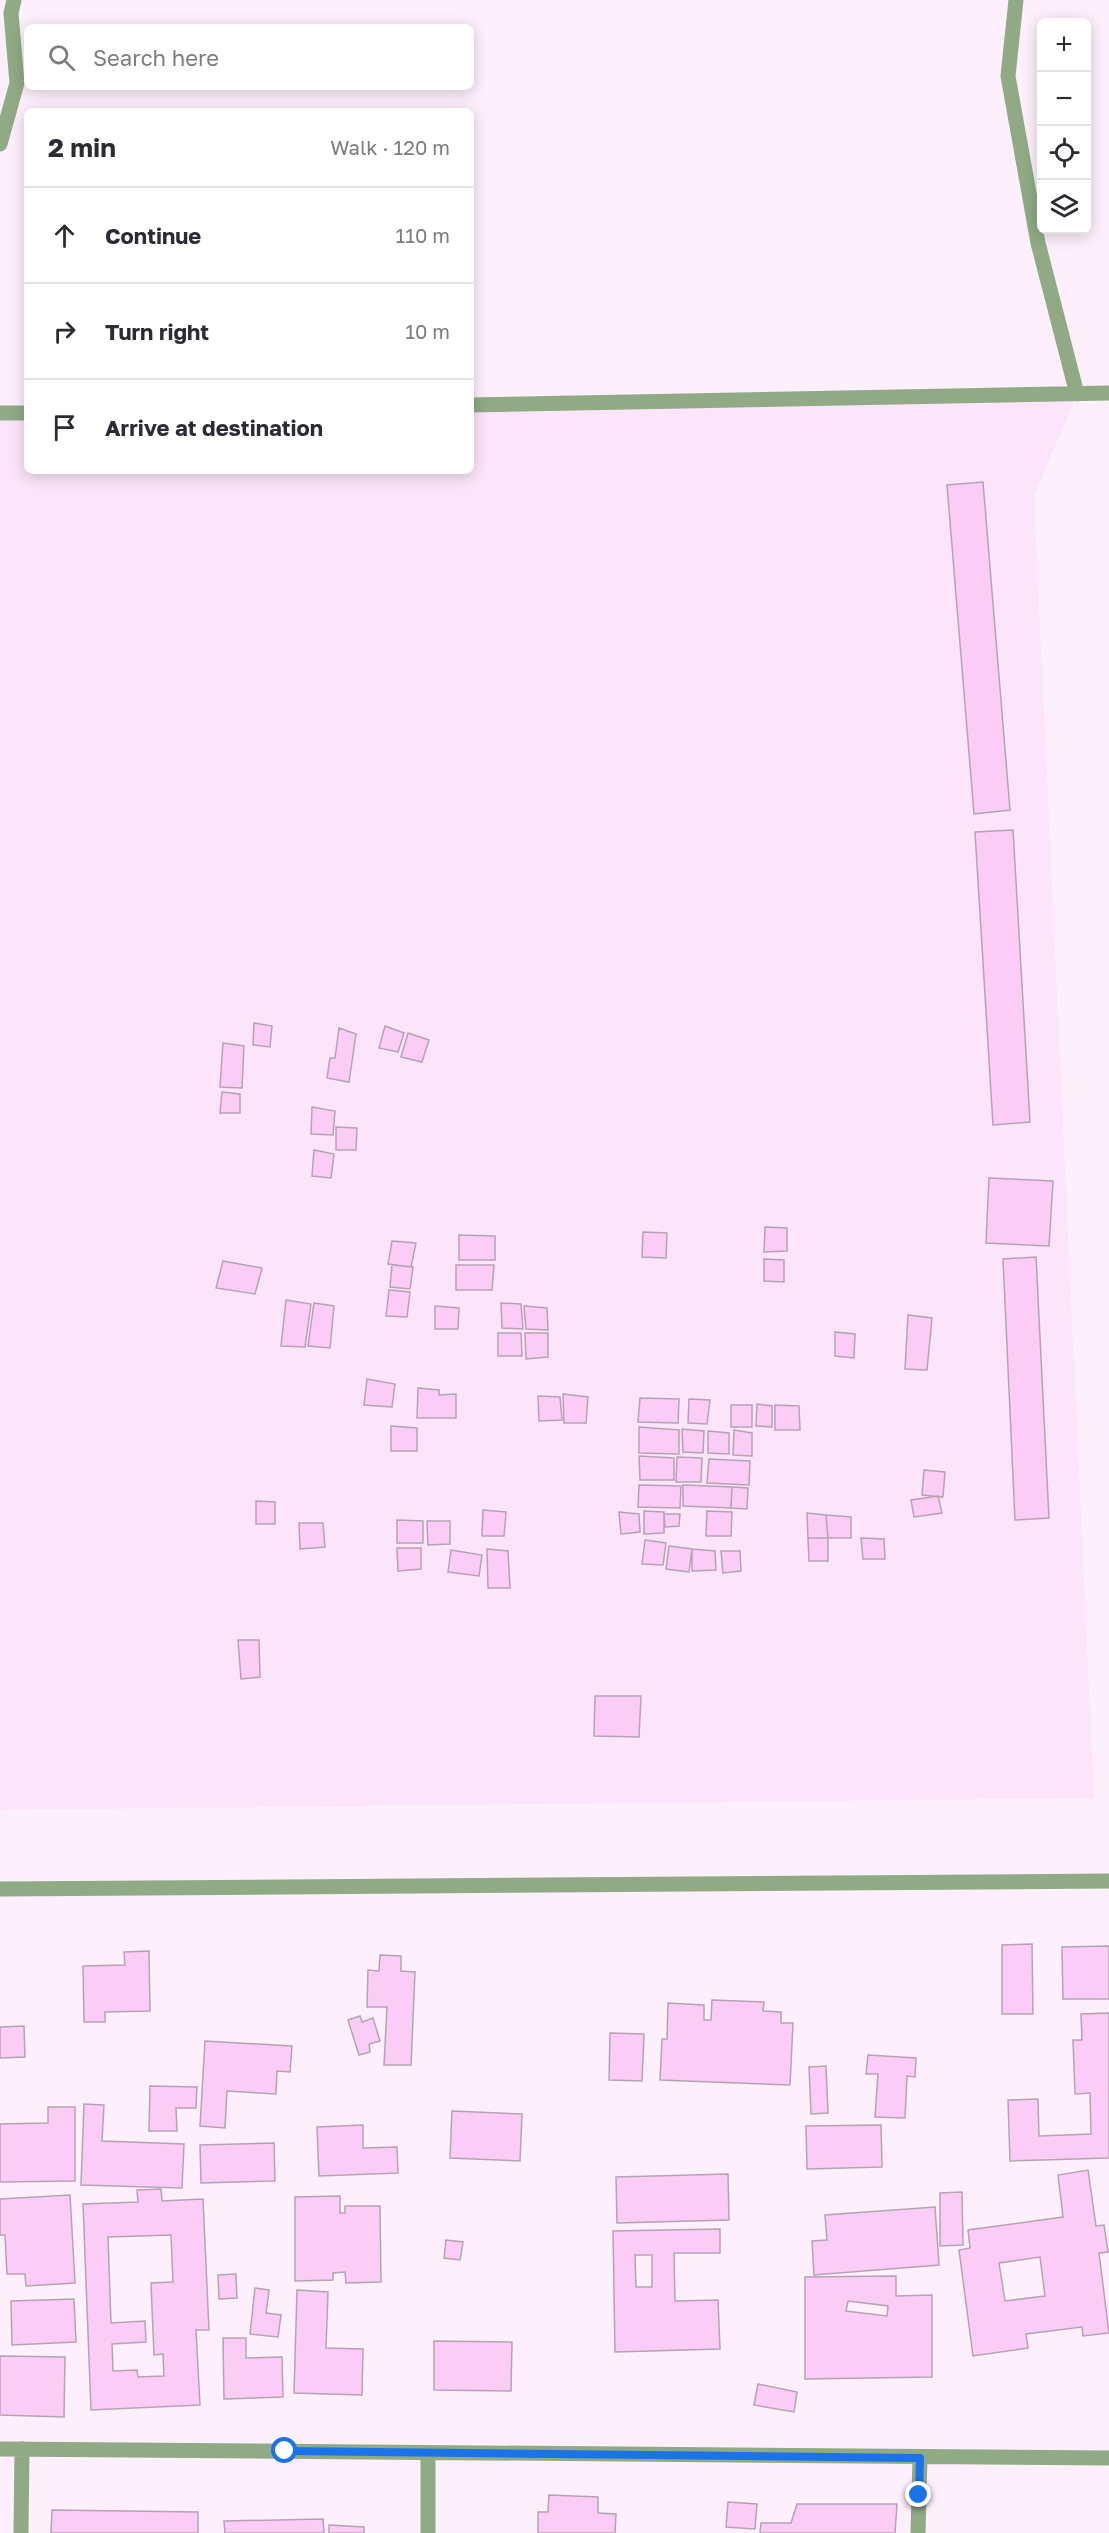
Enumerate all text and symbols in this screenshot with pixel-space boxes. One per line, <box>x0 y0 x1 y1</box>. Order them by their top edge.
map controls <box>1037 18 1091 234</box>
button: + <box>1037 18 1091 72</box>
search box <box>24 24 474 90</box>
icon: search <box>45 41 78 74</box>
text: Search here <box>93 44 219 71</box>
button: − <box>1037 72 1091 126</box>
button: locate <box>1037 126 1091 180</box>
text: 2 min <box>48 132 116 163</box>
text: Walk · 120 m <box>330 135 450 159</box>
button: layers <box>1037 180 1091 234</box>
icon: ahead <box>48 219 81 252</box>
text: Continue <box>105 222 201 249</box>
text: 110 m <box>396 223 450 247</box>
icon: right <box>48 315 81 348</box>
text: Turn right <box>105 318 209 345</box>
text: 10 m <box>405 319 450 343</box>
icon: arrive <box>48 411 81 444</box>
text: Arrive at destination <box>105 414 323 441</box>
route start <box>271 2437 297 2463</box>
route end <box>905 2481 931 2507</box>

